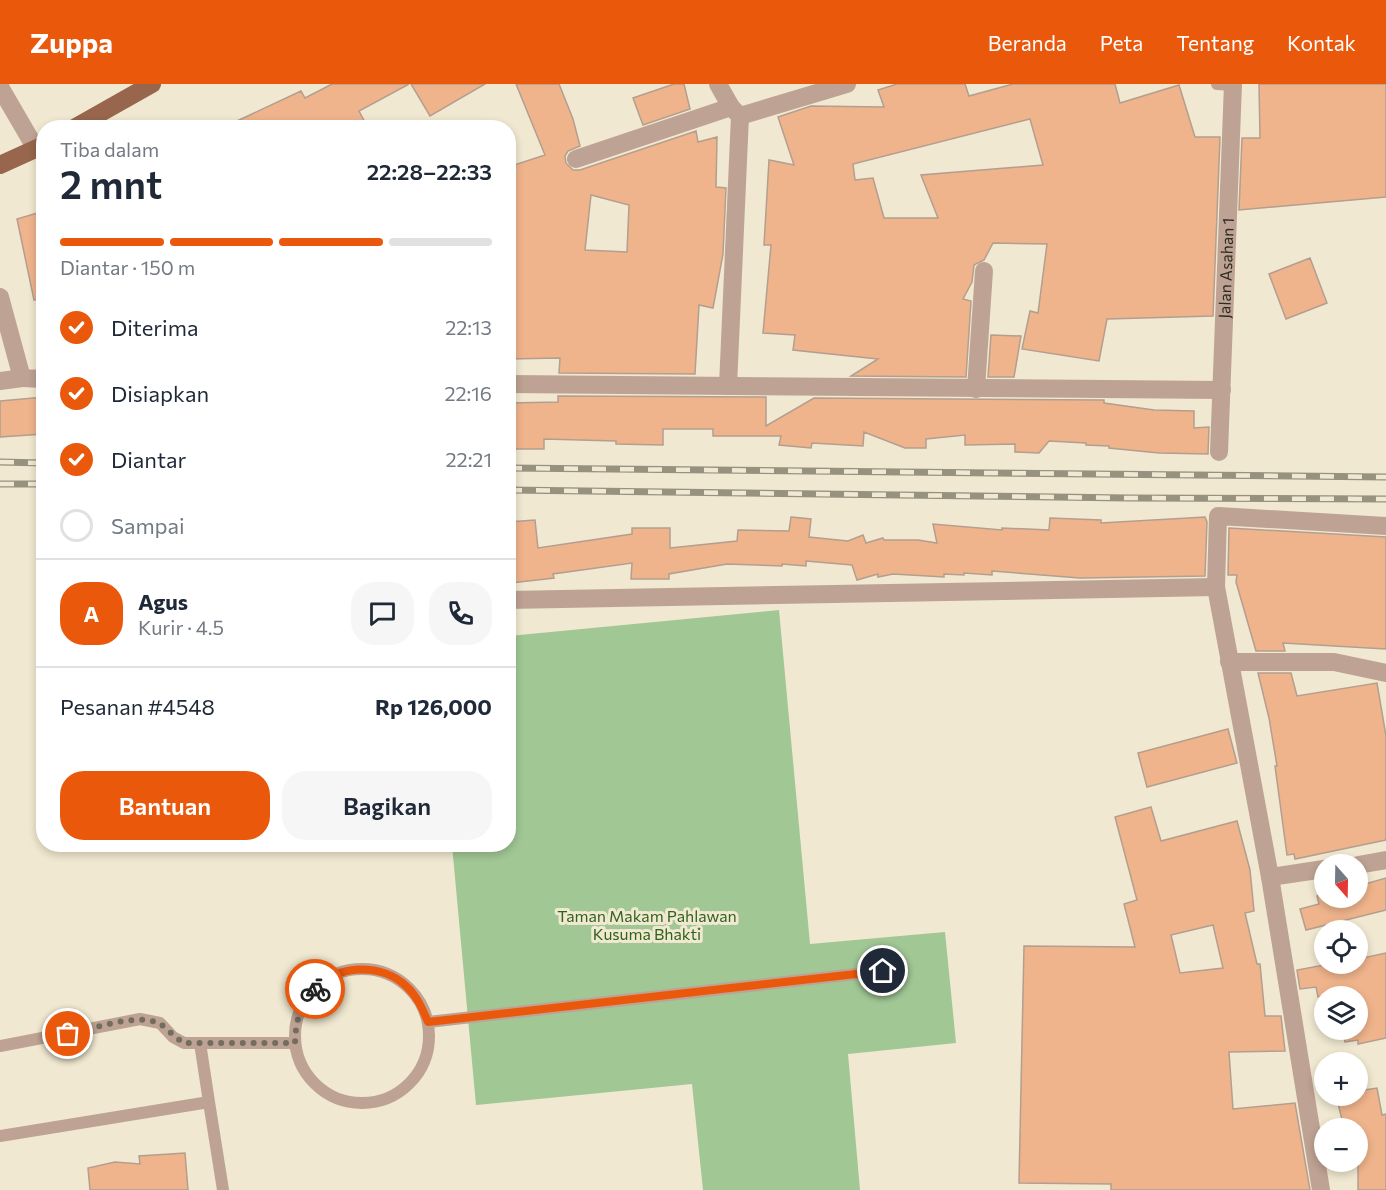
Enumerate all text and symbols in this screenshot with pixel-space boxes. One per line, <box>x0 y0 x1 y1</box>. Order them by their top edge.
text: Zuppa <box>30 25 113 59</box>
text: Beranda <box>988 30 1067 55</box>
text: Peta <box>1100 30 1143 55</box>
text: Tentang <box>1176 30 1254 55</box>
text: Kontak <box>1287 30 1356 55</box>
text: Tiba dalam <box>60 137 159 161</box>
text: 22:28–22:33 <box>367 158 492 185</box>
text: 2 mnt <box>60 159 162 207</box>
street label: Jalan Asahan 1 <box>1214 217 1237 319</box>
text: Diantar · 150 m <box>60 255 195 279</box>
icon: check <box>60 311 93 344</box>
text: Diterima <box>111 314 198 341</box>
text: 22:13 <box>445 315 492 339</box>
icon: check <box>60 377 93 410</box>
text: Disiapkan <box>111 380 209 407</box>
text: 22:16 <box>444 381 492 405</box>
icon: check <box>60 443 93 476</box>
text: Diantar <box>111 446 186 473</box>
text: 22:21 <box>445 447 492 471</box>
text: Sampai <box>111 512 185 539</box>
button: chat <box>351 582 414 645</box>
button: phone <box>429 582 492 645</box>
text: Agus <box>138 588 188 615</box>
text: A <box>84 600 99 627</box>
text: Kurir · 4.5 <box>138 615 224 639</box>
text: Pesanan #4548 <box>60 693 215 720</box>
text: Rp 126,000 <box>375 693 492 720</box>
button: Bantuan <box>60 771 270 840</box>
button: Bagikan <box>282 771 492 840</box>
north arrow <box>1314 854 1368 908</box>
map controls <box>1314 854 1368 1172</box>
park label: Taman Makam Pahlawan Kusuma Bhakti <box>557 906 737 943</box>
button: locate <box>1314 920 1368 974</box>
pin <box>857 945 908 996</box>
icon: home <box>866 954 899 987</box>
courier <box>285 959 345 1019</box>
icon: bike <box>299 973 332 1006</box>
button: layers <box>1314 986 1368 1040</box>
pin <box>42 1008 93 1059</box>
icon: bag <box>51 1017 84 1050</box>
button: + <box>1314 1052 1368 1106</box>
button: − <box>1314 1118 1368 1172</box>

